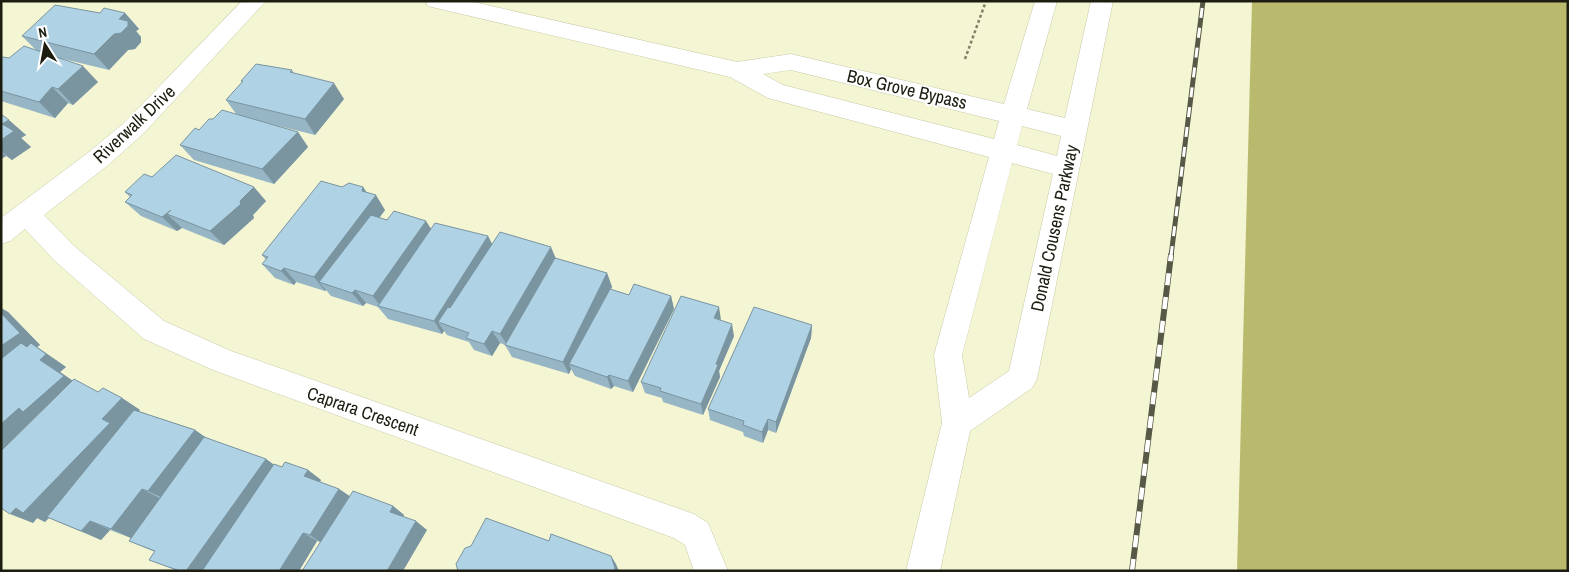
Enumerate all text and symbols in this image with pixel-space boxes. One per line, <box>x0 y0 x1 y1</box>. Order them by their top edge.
north arrow <box>20 20 70 70</box>
text: N <box>37 23 48 42</box>
street label: Box Grove Bypass <box>845 63 969 115</box>
street label: Riverwalk Drive <box>87 79 181 169</box>
street label: Donald Cousens Parkway <box>1024 142 1084 314</box>
street label: Caprara Crescent <box>304 380 422 442</box>

